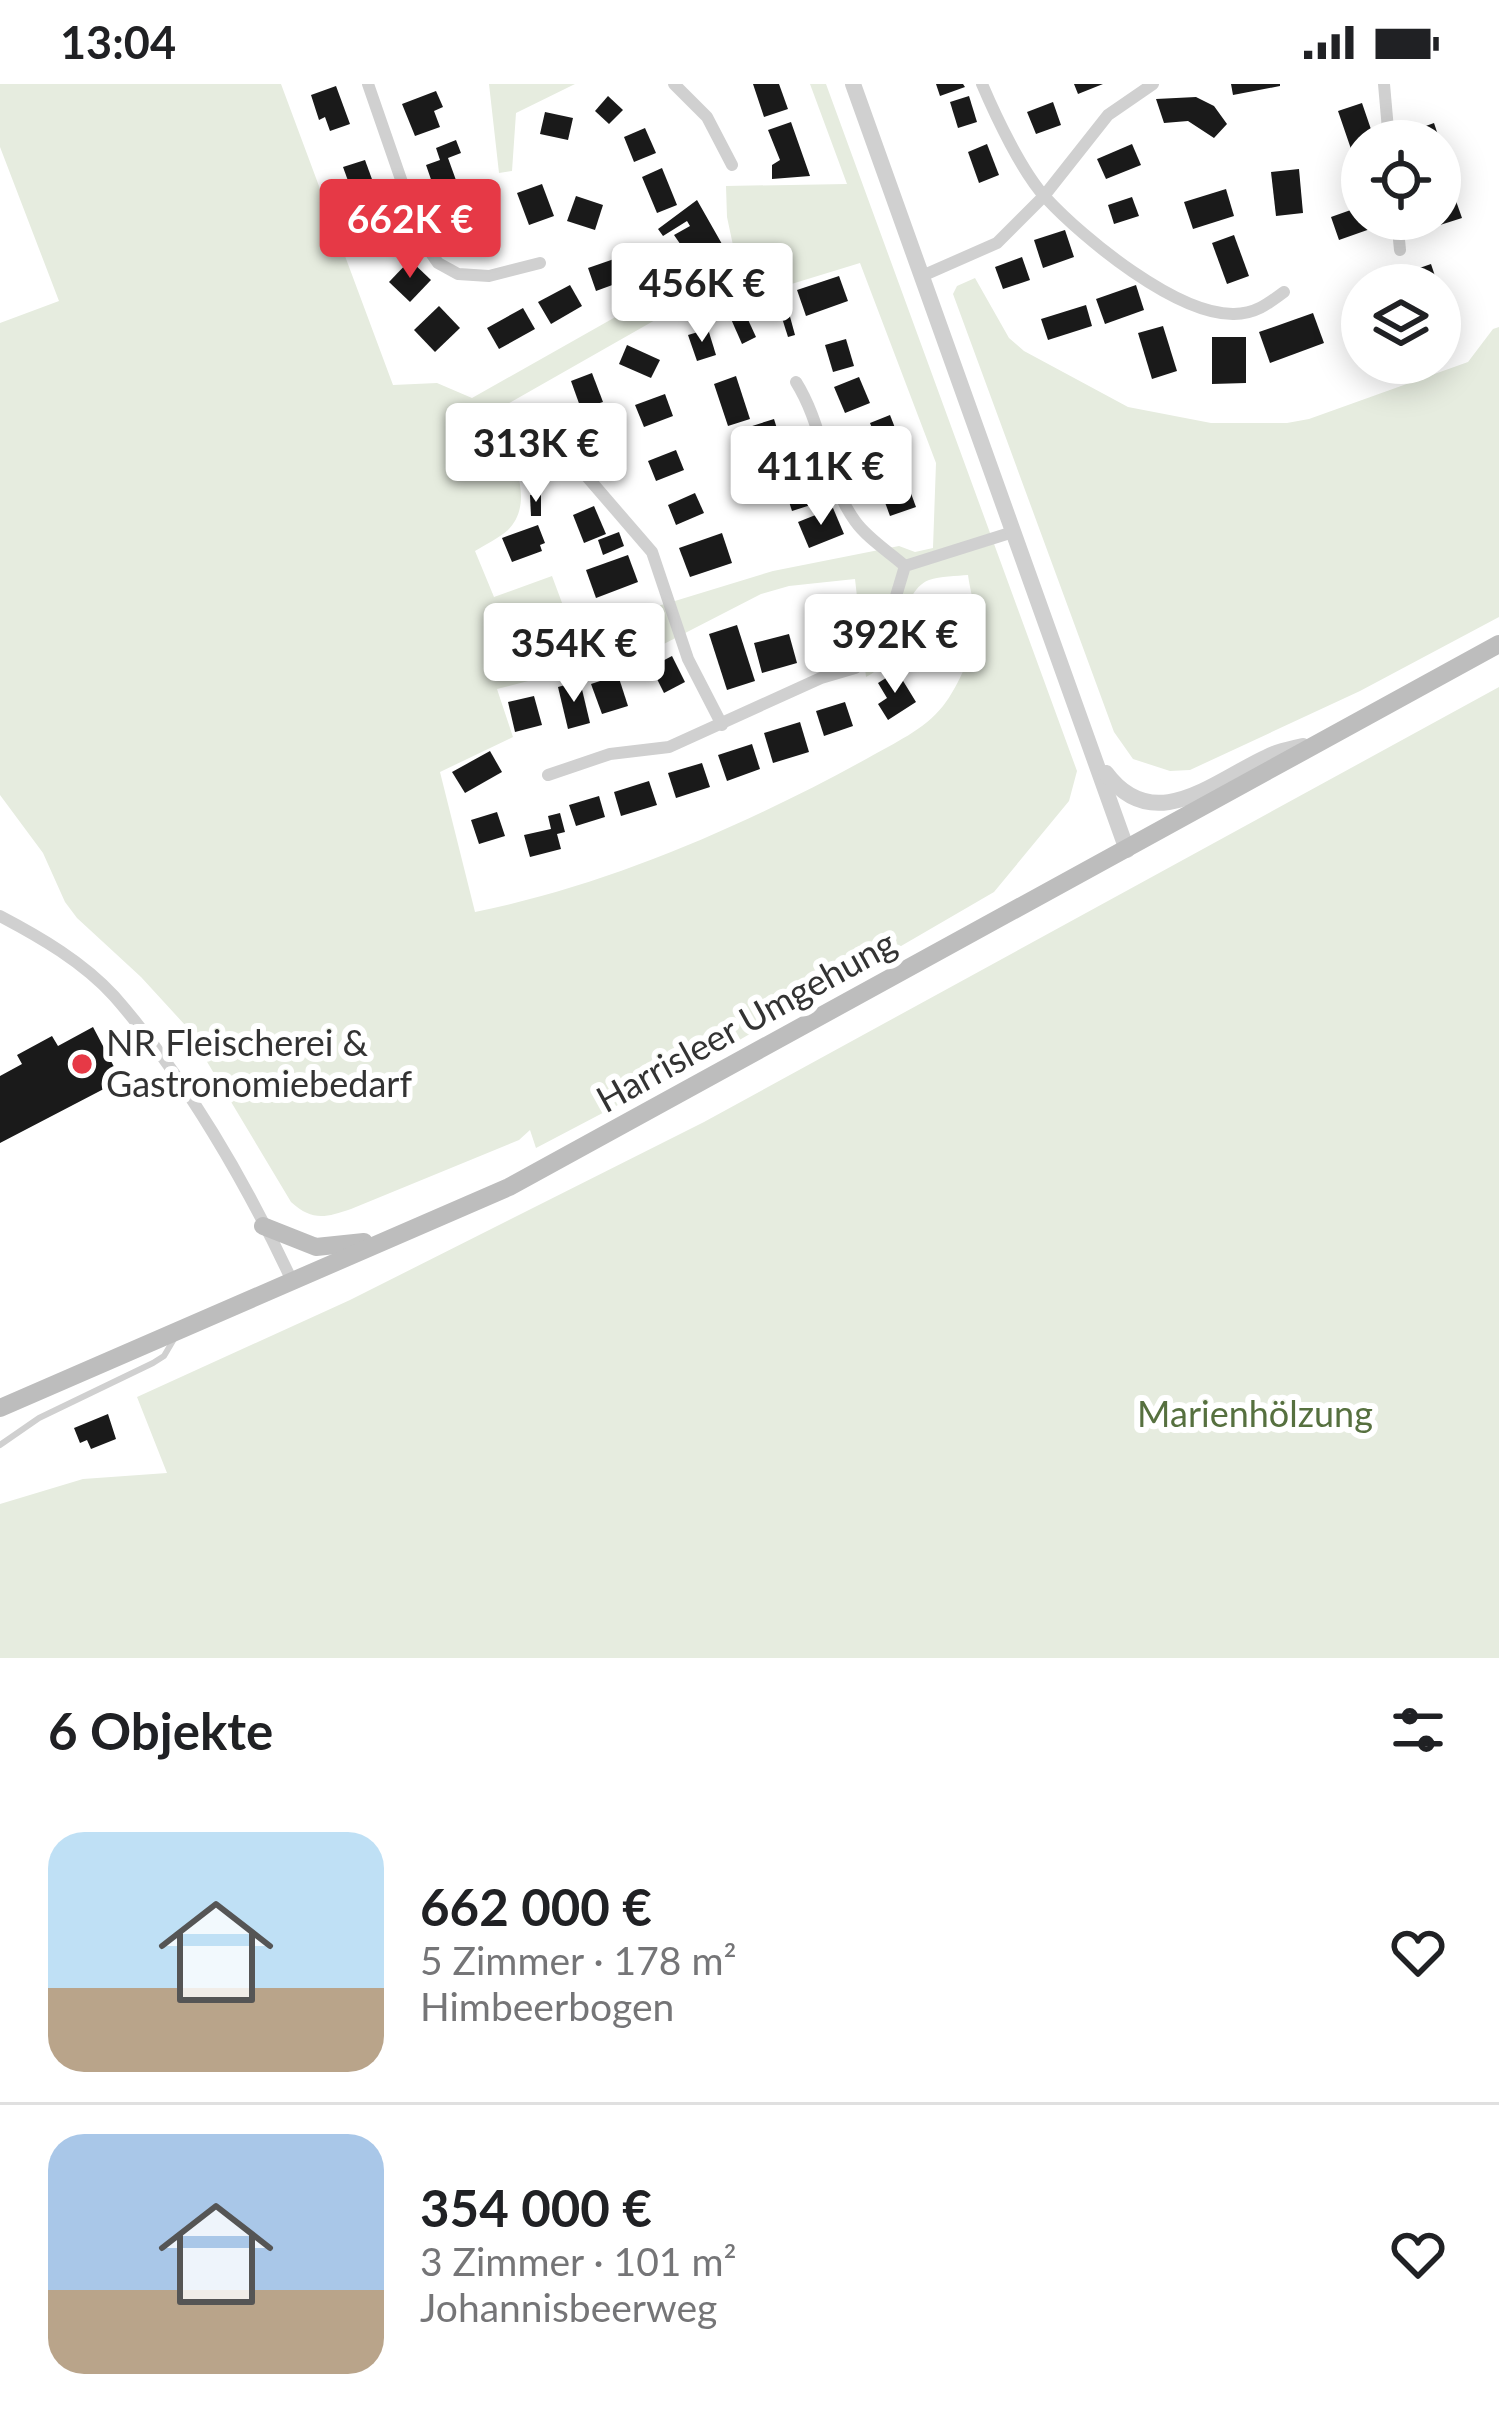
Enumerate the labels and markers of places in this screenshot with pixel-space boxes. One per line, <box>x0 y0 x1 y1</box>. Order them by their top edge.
pin: 662K € <box>312 179 508 281</box>
pin: 456K € <box>604 243 800 345</box>
pin: 313K € <box>438 403 634 505</box>
pin: 411K € <box>723 426 919 528</box>
pin: 392K € <box>797 594 993 696</box>
pin: 354K € <box>476 603 672 705</box>
place label: NR Fleischerei & Gastronomiebedarf <box>106 1020 412 1105</box>
marker: NR Fleischerei & Gastronomiebedarf <box>69 1051 95 1077</box>

